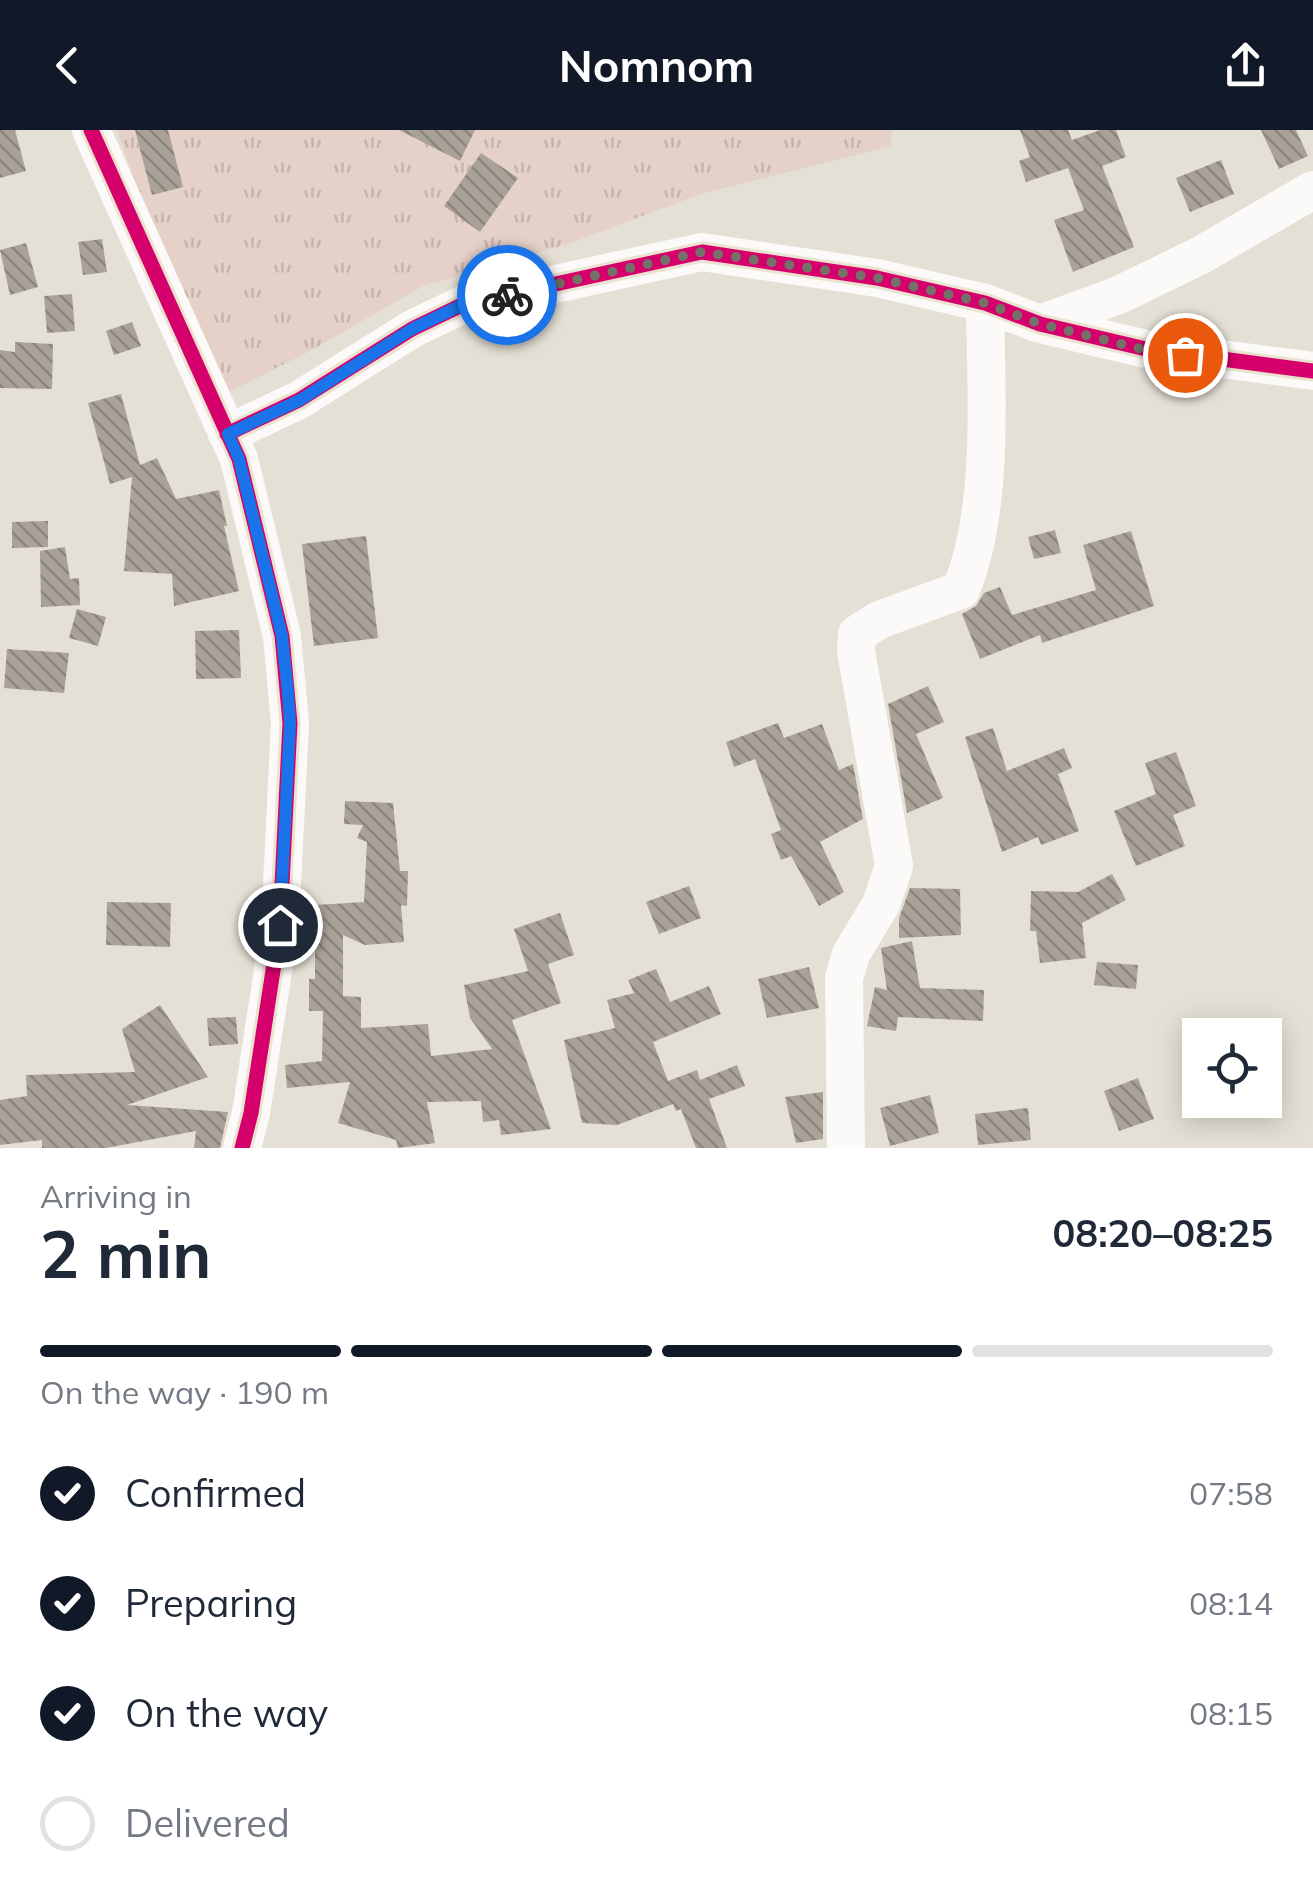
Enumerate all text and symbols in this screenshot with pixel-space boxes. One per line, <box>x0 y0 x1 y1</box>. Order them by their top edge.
text: Nomnom <box>559 37 754 93</box>
icon: back <box>40 38 95 93</box>
icon: share <box>1218 38 1273 93</box>
courier <box>457 245 557 345</box>
icon: bike <box>480 268 535 323</box>
pin <box>1143 313 1228 398</box>
icon: bag <box>1158 328 1213 383</box>
pin <box>238 883 323 968</box>
icon: home <box>253 898 308 953</box>
map controls <box>1182 1018 1282 1118</box>
button: locate <box>1182 1018 1282 1118</box>
text: Arriving in <box>40 1176 192 1216</box>
text: 08:20–08:25 <box>1053 1209 1273 1257</box>
text: 2 min <box>40 1213 211 1294</box>
text: On the way · 190 m <box>40 1372 329 1412</box>
icon: check <box>40 1466 95 1521</box>
text: Confirmed <box>125 1469 306 1517</box>
text: 07:58 <box>1189 1473 1273 1513</box>
icon: check <box>40 1576 95 1631</box>
text: Preparing <box>125 1579 297 1627</box>
text: 08:14 <box>1189 1583 1273 1623</box>
icon: check <box>40 1686 95 1741</box>
text: On the way <box>125 1689 328 1737</box>
text: 08:15 <box>1189 1693 1273 1733</box>
text: Delivered <box>125 1799 290 1847</box>

